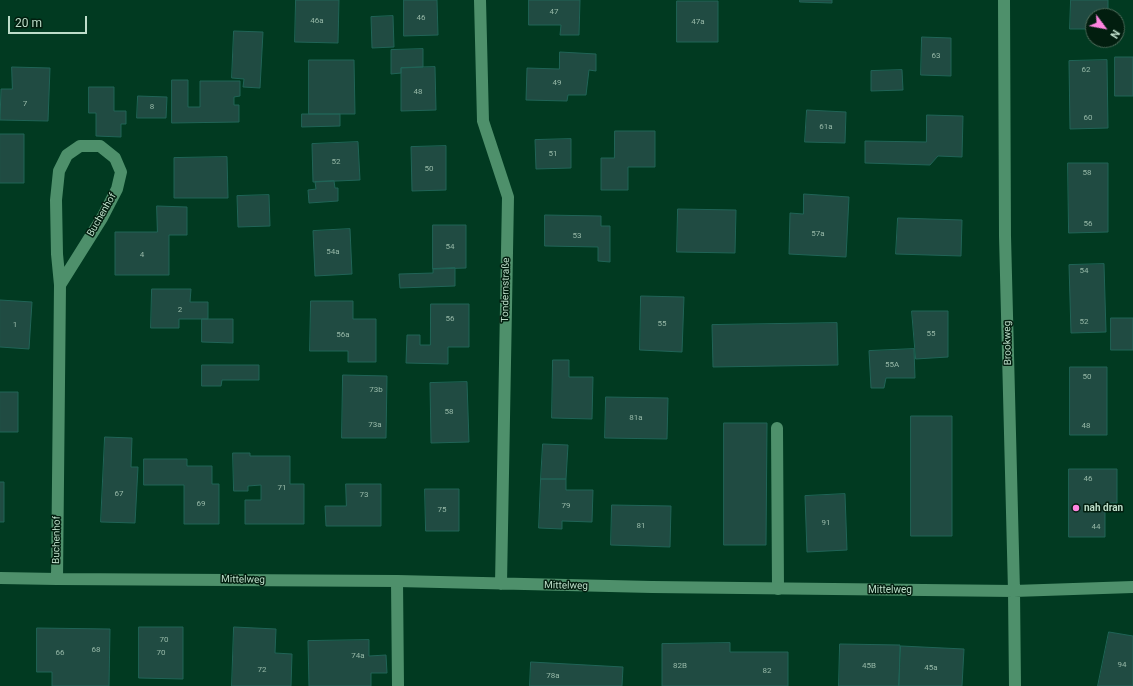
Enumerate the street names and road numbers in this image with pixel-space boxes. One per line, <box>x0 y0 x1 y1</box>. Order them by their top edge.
street label: Buchenhof <box>85 191 119 239</box>
street label: Tondernstraße <box>499 257 513 323</box>
street label: Brookweg <box>1002 321 1014 365</box>
street label: Buchenhof <box>51 516 63 564</box>
street label: Mittelweg <box>221 574 265 586</box>
street label: Mittelweg <box>544 580 588 592</box>
street label: Mittelweg <box>868 584 912 596</box>

